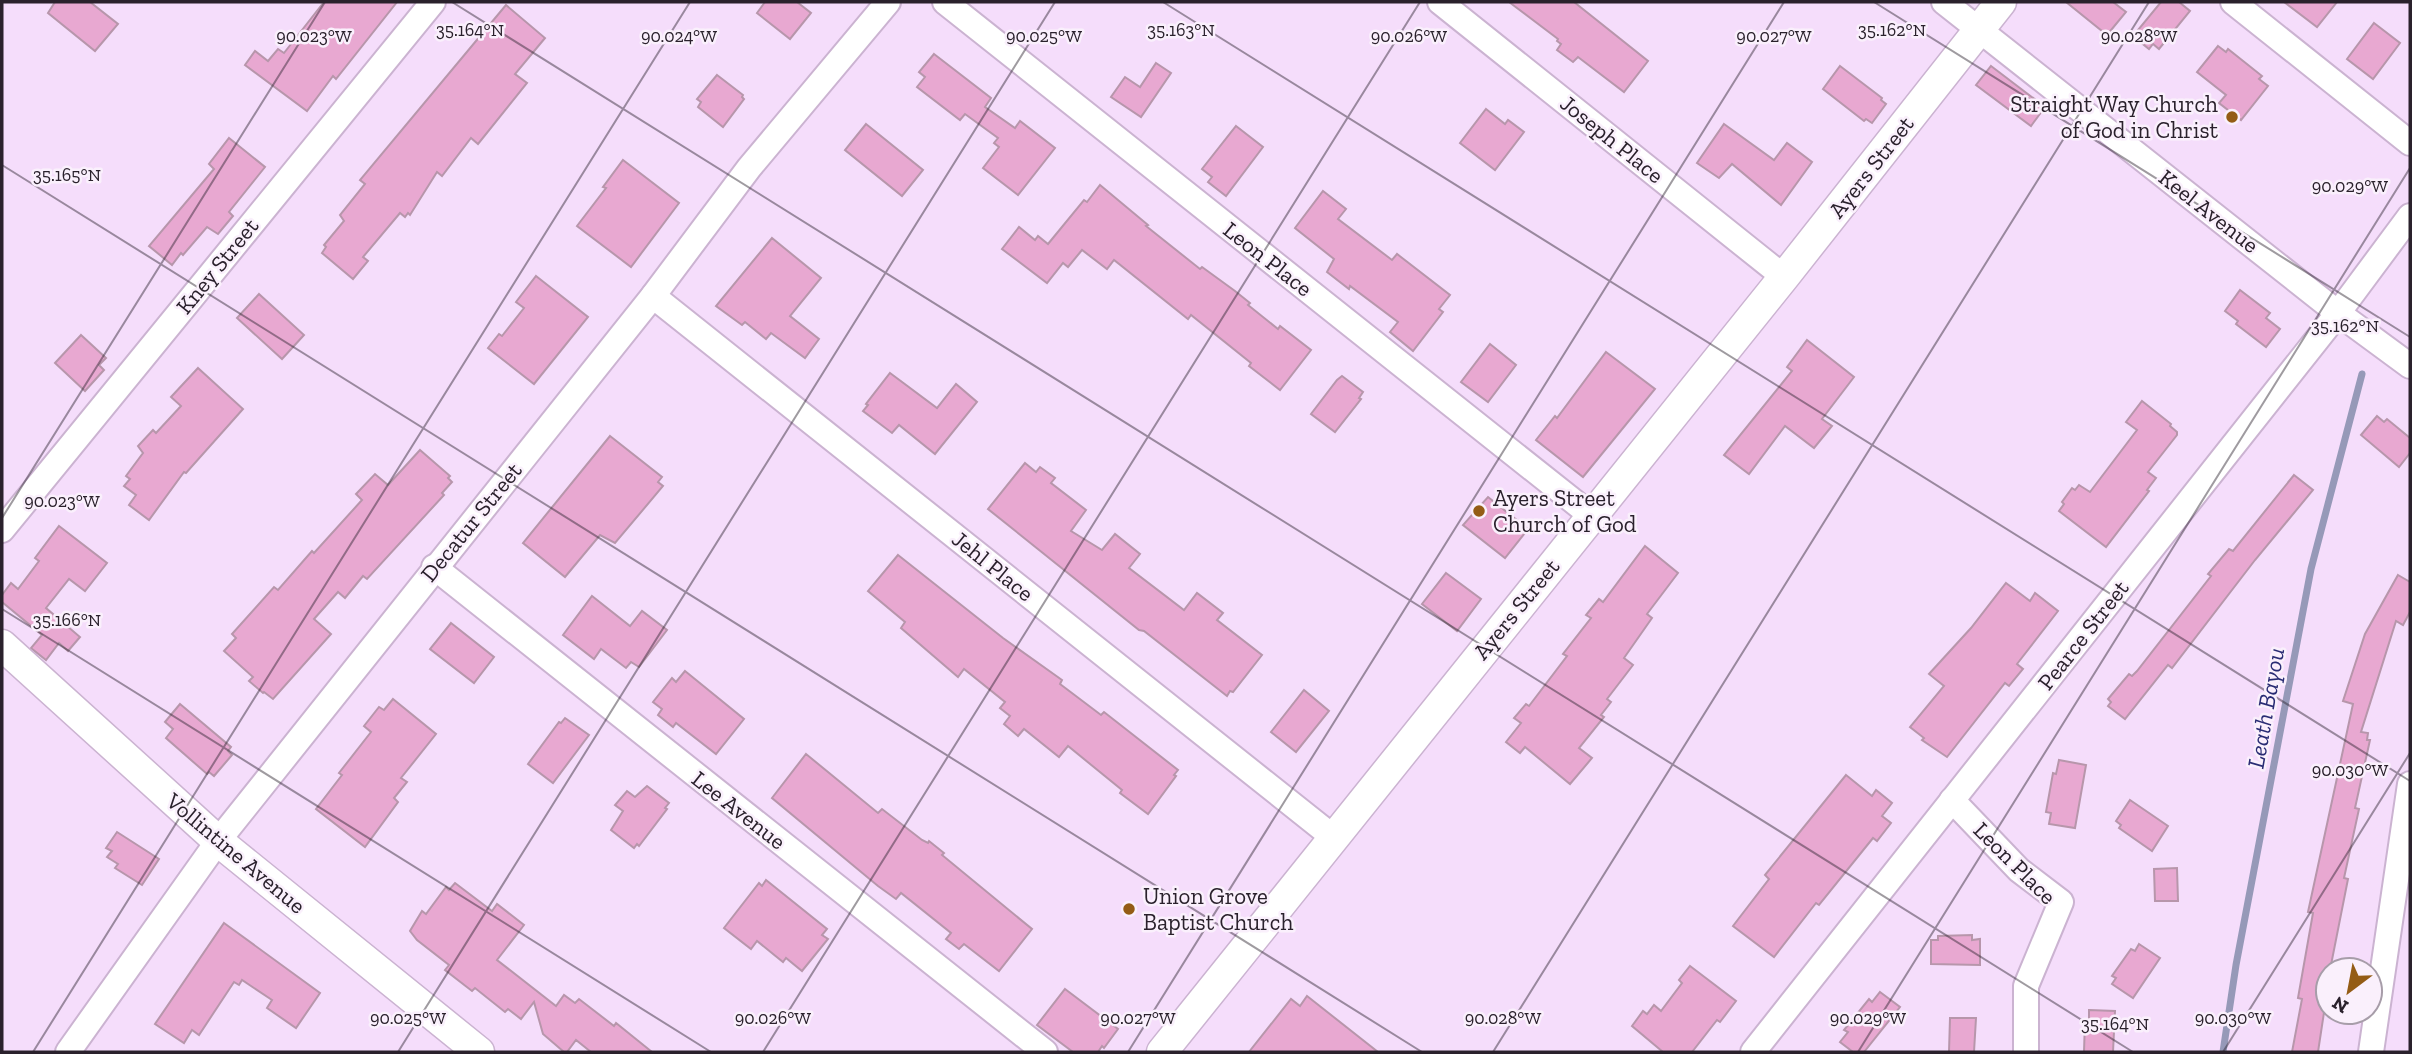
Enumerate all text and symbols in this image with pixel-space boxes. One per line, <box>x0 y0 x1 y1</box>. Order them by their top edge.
text: 35.164°N <box>436 19 504 41</box>
text: 35.163°N <box>1147 19 1215 41</box>
text: 35.162°N <box>1858 19 1926 41</box>
text: 90.023°W <box>276 25 352 47</box>
text: 90.024°W <box>641 25 717 47</box>
text: 90.025°W <box>1006 25 1082 47</box>
text: 90.026°W <box>1371 25 1447 47</box>
text: 90.027°W <box>1736 25 1812 47</box>
text: 90.028°W <box>2101 25 2177 47</box>
street label: Joseph Place <box>1555 89 1669 189</box>
place label: Straight Way Church of God in Christ <box>2010 90 2218 144</box>
marker: Straight Way Church of God in Christ <box>2224 109 2240 125</box>
street label: Ayers Street <box>1823 110 1920 224</box>
street label: Keel Avenue <box>2153 163 2265 259</box>
text: 35.165°N <box>33 164 101 186</box>
text: 90.029°W <box>2312 175 2388 197</box>
street label: Kney Street <box>170 212 264 320</box>
street label: Leon Place <box>1218 216 1318 302</box>
text: 35.162°N <box>2311 315 2379 337</box>
street label: Decatur Street <box>414 456 528 587</box>
place label: Ayers Street Church of God <box>1493 484 1637 538</box>
text: 90.023°W <box>24 490 100 512</box>
marker: Ayers Street Church of God <box>1471 503 1487 519</box>
street label: Jehl Place <box>947 525 1039 607</box>
street label: Ayers Street <box>1467 553 1565 665</box>
street label: Pearce Street <box>2031 574 2135 695</box>
text: 35.166°N <box>33 609 101 631</box>
water label: Leath Bayou <box>2241 645 2290 771</box>
text: 90.030°W <box>2312 759 2389 781</box>
street label: Lee Avenue <box>686 765 792 855</box>
street label: Vollintine Avenue <box>160 786 311 919</box>
street label: Leon Place <box>1968 816 2062 910</box>
place label: Union Grove Baptist Church <box>1143 882 1293 936</box>
marker: Union Grove Baptist Church <box>1121 901 1137 917</box>
north arrow <box>2314 956 2384 1026</box>
text: N <box>2328 991 2352 1019</box>
text: 90.025°W <box>370 1007 446 1029</box>
text: 90.026°W <box>735 1007 811 1029</box>
text: 90.027°W <box>1100 1007 1176 1029</box>
text: 90.028°W <box>1465 1007 1541 1029</box>
text: 90.029°W <box>1830 1007 1906 1029</box>
text: 90.030°W <box>2195 1007 2272 1029</box>
text: 35.164°N <box>2081 1013 2149 1035</box>

